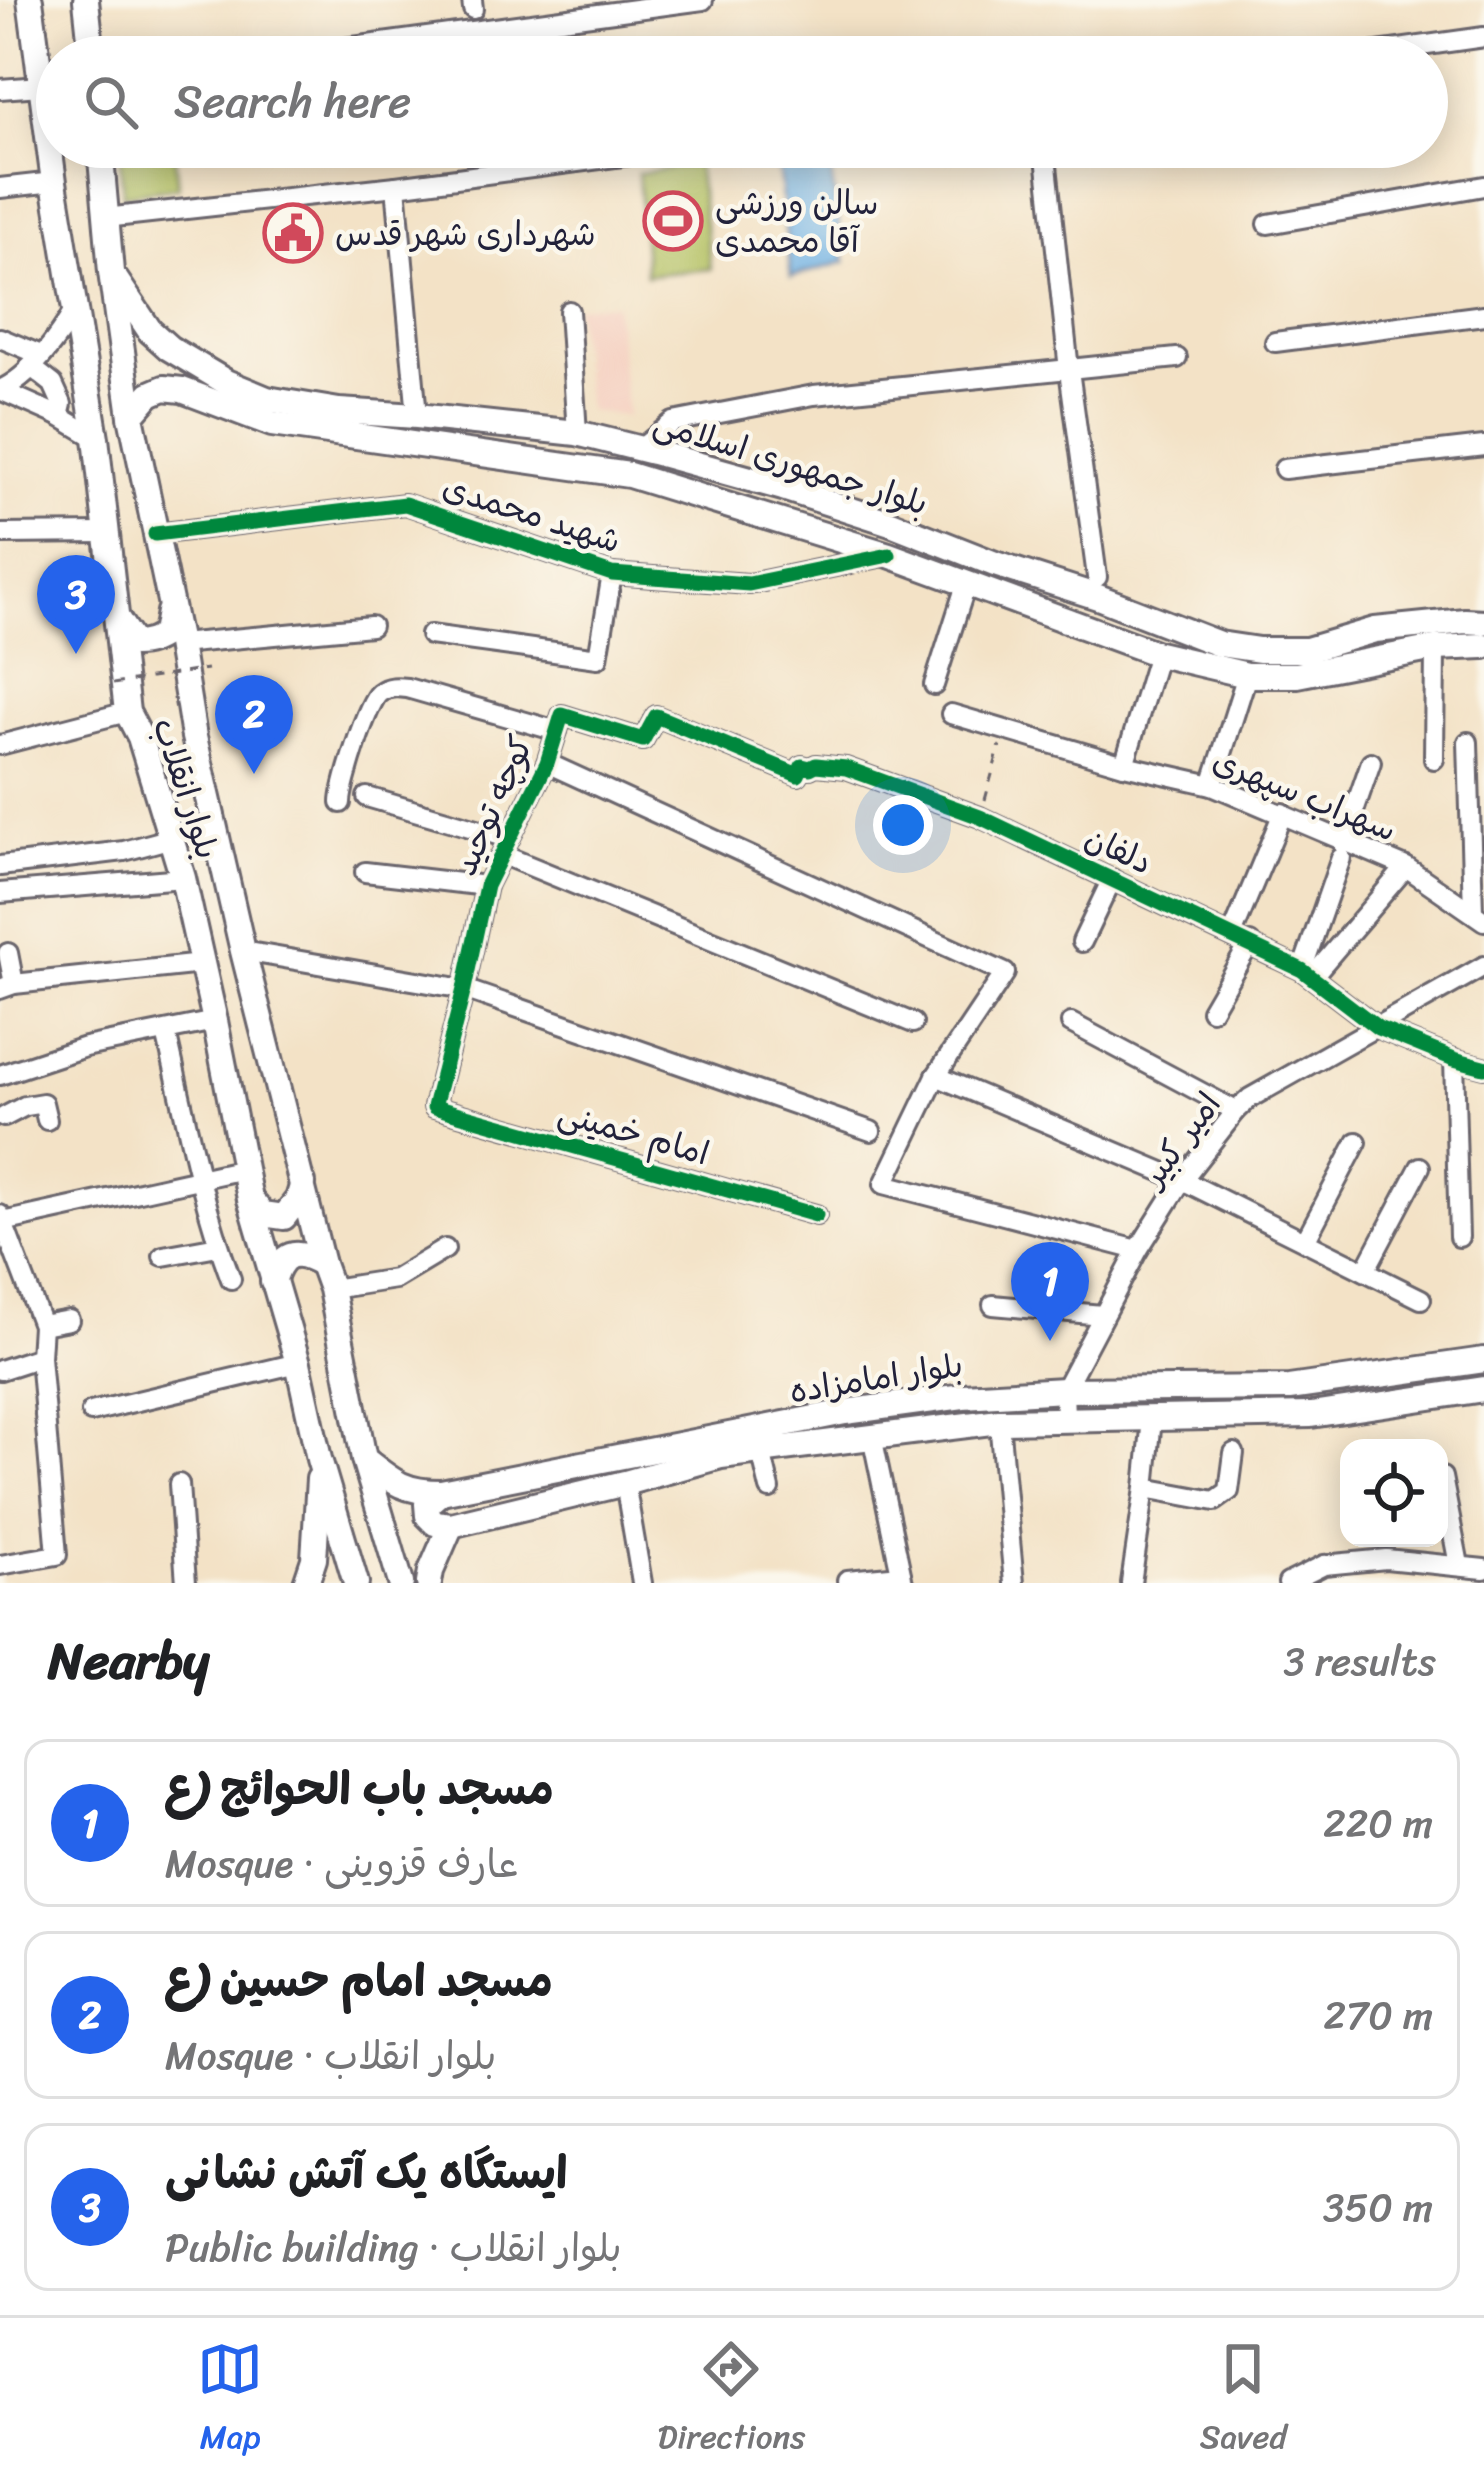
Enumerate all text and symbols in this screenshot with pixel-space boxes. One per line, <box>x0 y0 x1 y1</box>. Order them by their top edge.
search box <box>36 36 1448 168</box>
text: Search here <box>174 62 411 142</box>
icon: search <box>78 69 144 135</box>
place label: سالن ورزشی آقا محمدی <box>715 174 878 270</box>
sports icon: سالن ورزشی آقا محمدی <box>642 190 704 252</box>
public building icon: شهرداری شهر قدس <box>262 202 324 264</box>
place label: شهرداری شهر قدس <box>335 205 596 263</box>
street label: بلوار جمهوری اسلامی <box>646 394 935 532</box>
street label: شهید محمدی <box>435 458 628 570</box>
pin: 3 <box>37 555 115 654</box>
pin: 2 <box>215 675 293 774</box>
street label: بلوار انقلاب <box>136 710 236 867</box>
street label: کوچه توحید <box>436 726 550 885</box>
street label: سهراب سپهری <box>1204 732 1406 858</box>
your location <box>873 795 933 855</box>
street label: دلفان <box>1075 809 1162 891</box>
street label: امیر کبیر <box>1124 1079 1236 1202</box>
street label: امام خمینی <box>551 1084 716 1182</box>
pin: 1 <box>1011 1242 1089 1341</box>
street label: بلوار امامزاده <box>785 1336 967 1420</box>
map controls <box>1340 1439 1448 1547</box>
button: locate <box>1340 1439 1448 1547</box>
text: Nearby <box>48 1616 209 1706</box>
text: 3 results <box>1283 1627 1436 1696</box>
text: مسجد باب الحوائج (ع <box>165 1749 554 1829</box>
text: 1 <box>82 1789 98 1858</box>
text: 220 m <box>1323 1789 1433 1858</box>
text: Mosque · عارف قزوینی <box>165 1829 519 1898</box>
text: مسجد امام حسین (ع <box>165 1941 553 2021</box>
text: 2 <box>79 1981 101 2050</box>
text: 270 m <box>1323 1981 1433 2050</box>
text: Mosque · بلوار انقلاب <box>165 2021 496 2090</box>
text: ایستگاه یک آتش نشانی <box>165 2133 568 2213</box>
text: 3 <box>79 2173 101 2242</box>
text: 350 m <box>1323 2173 1433 2242</box>
text: Public building · بلوار انقلاب <box>165 2213 622 2282</box>
tab: Map <box>197 2336 263 2466</box>
tab: Directions <box>658 2336 805 2466</box>
tab: Saved <box>1200 2336 1287 2466</box>

